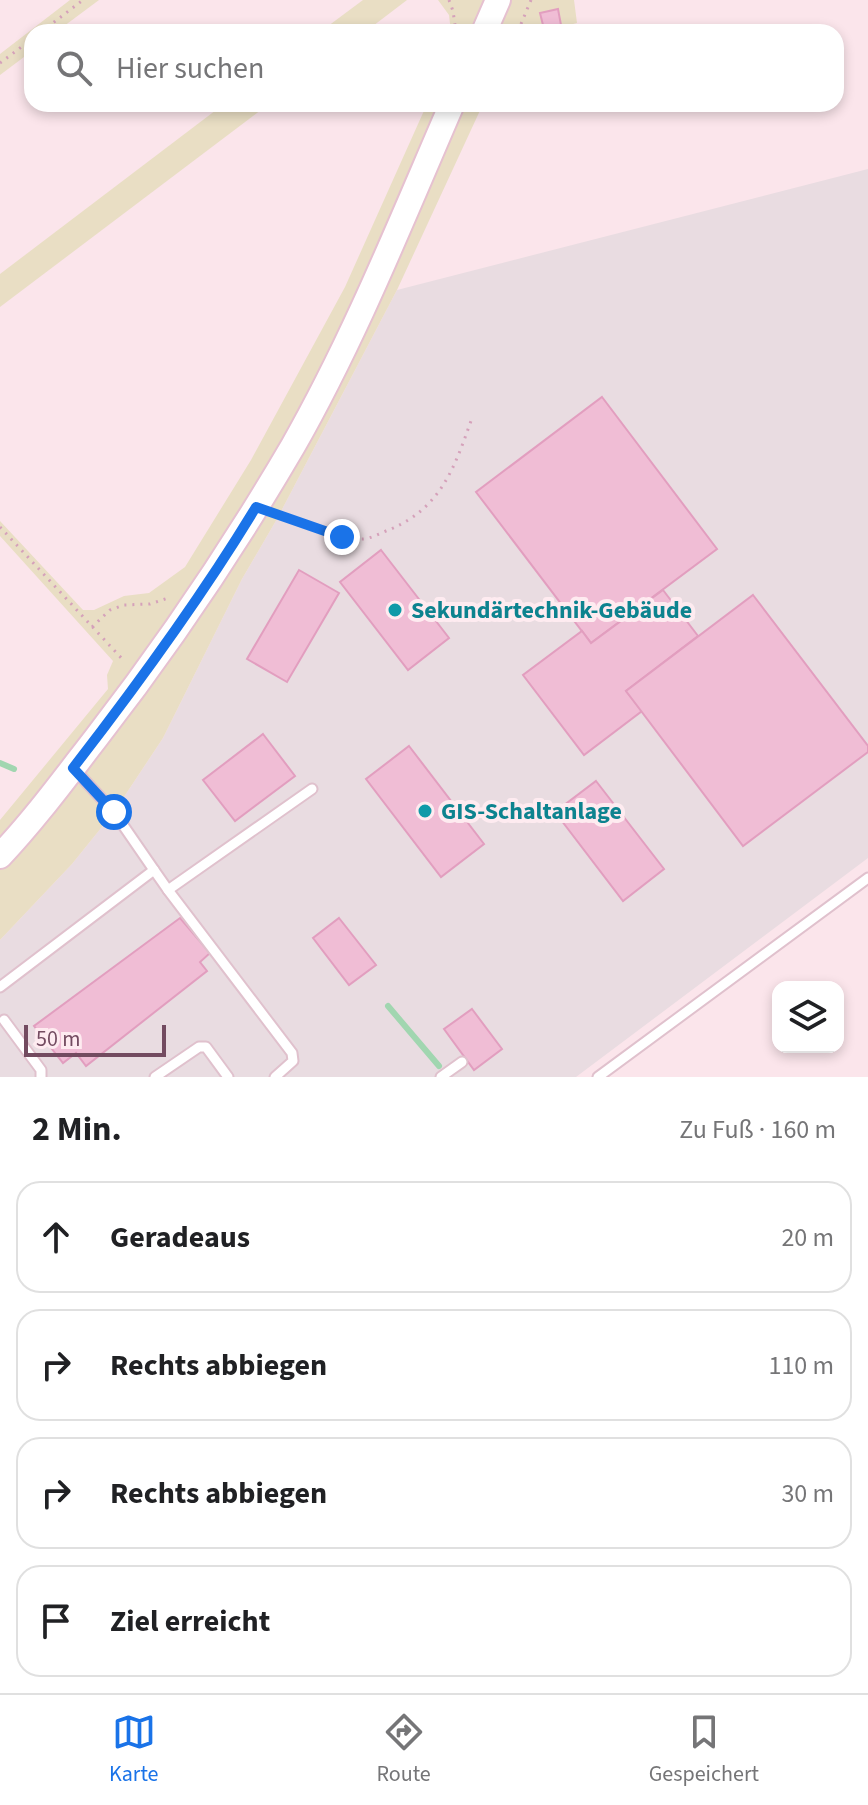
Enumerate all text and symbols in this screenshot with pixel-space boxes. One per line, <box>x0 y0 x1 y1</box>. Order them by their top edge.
search box <box>24 24 844 112</box>
icon: search <box>52 46 96 90</box>
text: Hier suchen <box>116 47 264 90</box>
route end <box>324 519 360 555</box>
place label: Sekundärtechnik-Gebäude <box>411 593 692 628</box>
marker: Sekundärtechnik-Gebäude <box>386 601 404 619</box>
route start <box>96 794 132 830</box>
place label: GIS-Schaltanlage <box>441 794 622 829</box>
marker: GIS-Schaltanlage <box>416 802 434 820</box>
map controls <box>772 981 844 1053</box>
button: layers <box>772 981 844 1053</box>
scale bar <box>24 1021 166 1057</box>
text: 50 m <box>36 1023 81 1055</box>
text: 2 Min. <box>32 1105 122 1154</box>
text: Zu Fuß · 160 m <box>679 1111 836 1148</box>
icon: ahead <box>34 1215 78 1259</box>
text: Geradeaus <box>110 1216 250 1259</box>
text: 20 m <box>781 1219 834 1256</box>
icon: right <box>34 1343 78 1387</box>
text: Rechts abbiegen <box>110 1344 327 1387</box>
text: 110 m <box>768 1347 834 1384</box>
icon: right <box>34 1471 78 1515</box>
text: Rechts abbiegen <box>110 1472 327 1515</box>
text: 30 m <box>781 1475 834 1512</box>
icon: arrive <box>34 1599 78 1643</box>
text: Ziel erreicht <box>110 1600 270 1643</box>
tab: Karte <box>109 1710 159 1790</box>
tab: Route <box>377 1710 431 1790</box>
tab: Gespeichert <box>649 1710 759 1790</box>

